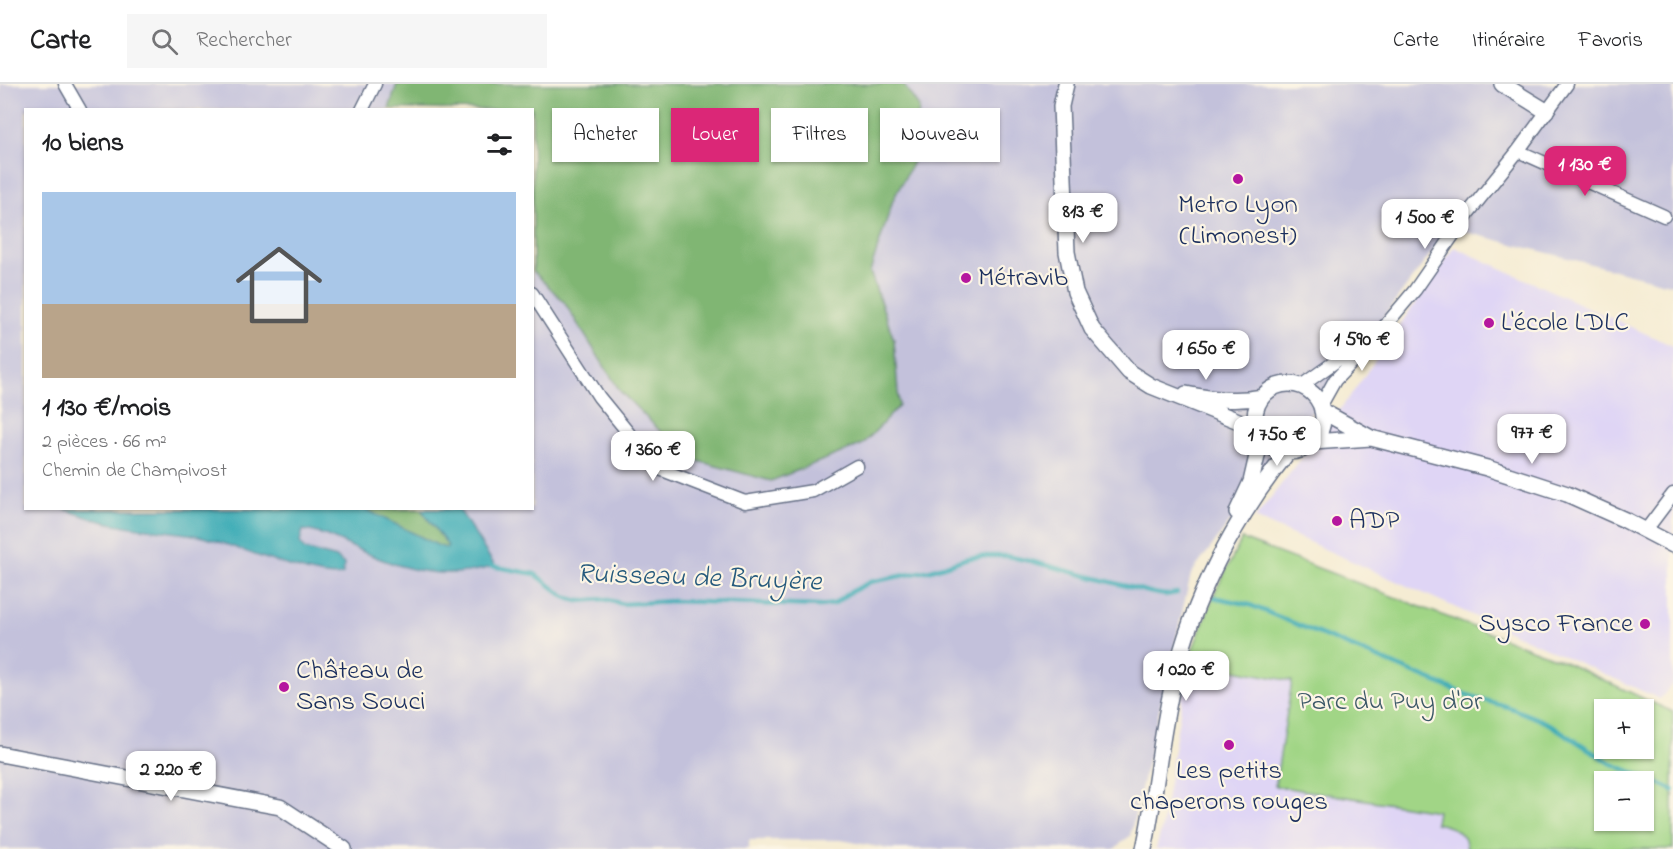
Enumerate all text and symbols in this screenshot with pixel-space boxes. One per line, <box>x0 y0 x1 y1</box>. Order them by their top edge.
search box <box>127 14 547 68</box>
text: Carte <box>30 21 91 62</box>
icon: search <box>148 25 181 58</box>
text: Rechercher <box>196 25 292 57</box>
text: Carte <box>1393 26 1439 56</box>
text: Itinéraire <box>1472 26 1545 56</box>
text: Favoris <box>1578 26 1643 56</box>
chip: Acheter <box>552 108 659 162</box>
chip: Louer <box>671 108 759 162</box>
chip: Filtres <box>771 108 868 162</box>
chip: Nouveau <box>880 108 1000 162</box>
text: 10 biens <box>42 125 124 163</box>
icon: filters <box>483 128 516 161</box>
pin: 1 130 € <box>1530 146 1640 197</box>
text: 1 130 € <box>1558 151 1612 180</box>
marker: Metro Lyon (Limonest) <box>1231 172 1245 186</box>
place label: Metro Lyon (Limonest) <box>1178 186 1298 256</box>
pin: 813 € <box>1041 193 1125 244</box>
text: 813 € <box>1062 198 1104 227</box>
pin: 1 500 € <box>1370 199 1480 250</box>
text: 1 500 € <box>1395 204 1455 233</box>
icon: home <box>225 231 333 339</box>
place label: Métravib <box>978 259 1068 298</box>
marker: Métravib <box>959 271 973 285</box>
place label: L'école LDLC <box>1501 304 1629 343</box>
marker: L'école LDLC <box>1482 316 1496 330</box>
pin: 1 590 € <box>1307 321 1417 372</box>
text: 1 590 € <box>1334 326 1390 355</box>
pin: 1 650 € <box>1151 330 1261 381</box>
text: 1 650 € <box>1176 335 1236 364</box>
text: 1 130 €/mois <box>42 390 171 428</box>
pin: 977 € <box>1490 414 1574 465</box>
pin: 1 750 € <box>1222 416 1332 467</box>
text: 977 € <box>1511 419 1553 448</box>
text: 1 750 € <box>1248 421 1306 450</box>
text: 2 pièces · 66 m² <box>42 428 167 457</box>
pin: 1 360 € <box>598 431 708 482</box>
text: 1 360 € <box>625 436 681 465</box>
text: Chemin de Champivost <box>42 457 227 486</box>
place label: ADP <box>1349 502 1399 541</box>
marker: ADP <box>1330 514 1344 528</box>
water label: Ruisseau de Bruyère <box>576 554 823 604</box>
place label: Sysco France <box>1478 605 1634 644</box>
marker: Sysco France <box>1638 617 1652 631</box>
pin: 1 020 € <box>1131 651 1241 702</box>
place label: Château de Sans Souci <box>296 652 425 722</box>
text: 1 020 € <box>1157 656 1215 685</box>
marker: Château de Sans Souci <box>277 680 291 694</box>
park label: Parc du Puy d'or <box>1298 683 1483 722</box>
map controls <box>1594 699 1654 831</box>
button: + <box>1594 699 1654 759</box>
marker: Les petits chaperons rouges <box>1222 738 1236 752</box>
pin: 2 220 € <box>116 751 226 802</box>
place label: Les petits chaperons rouges <box>1130 752 1328 822</box>
text: 2 220 € <box>140 756 202 785</box>
button: − <box>1594 771 1654 831</box>

